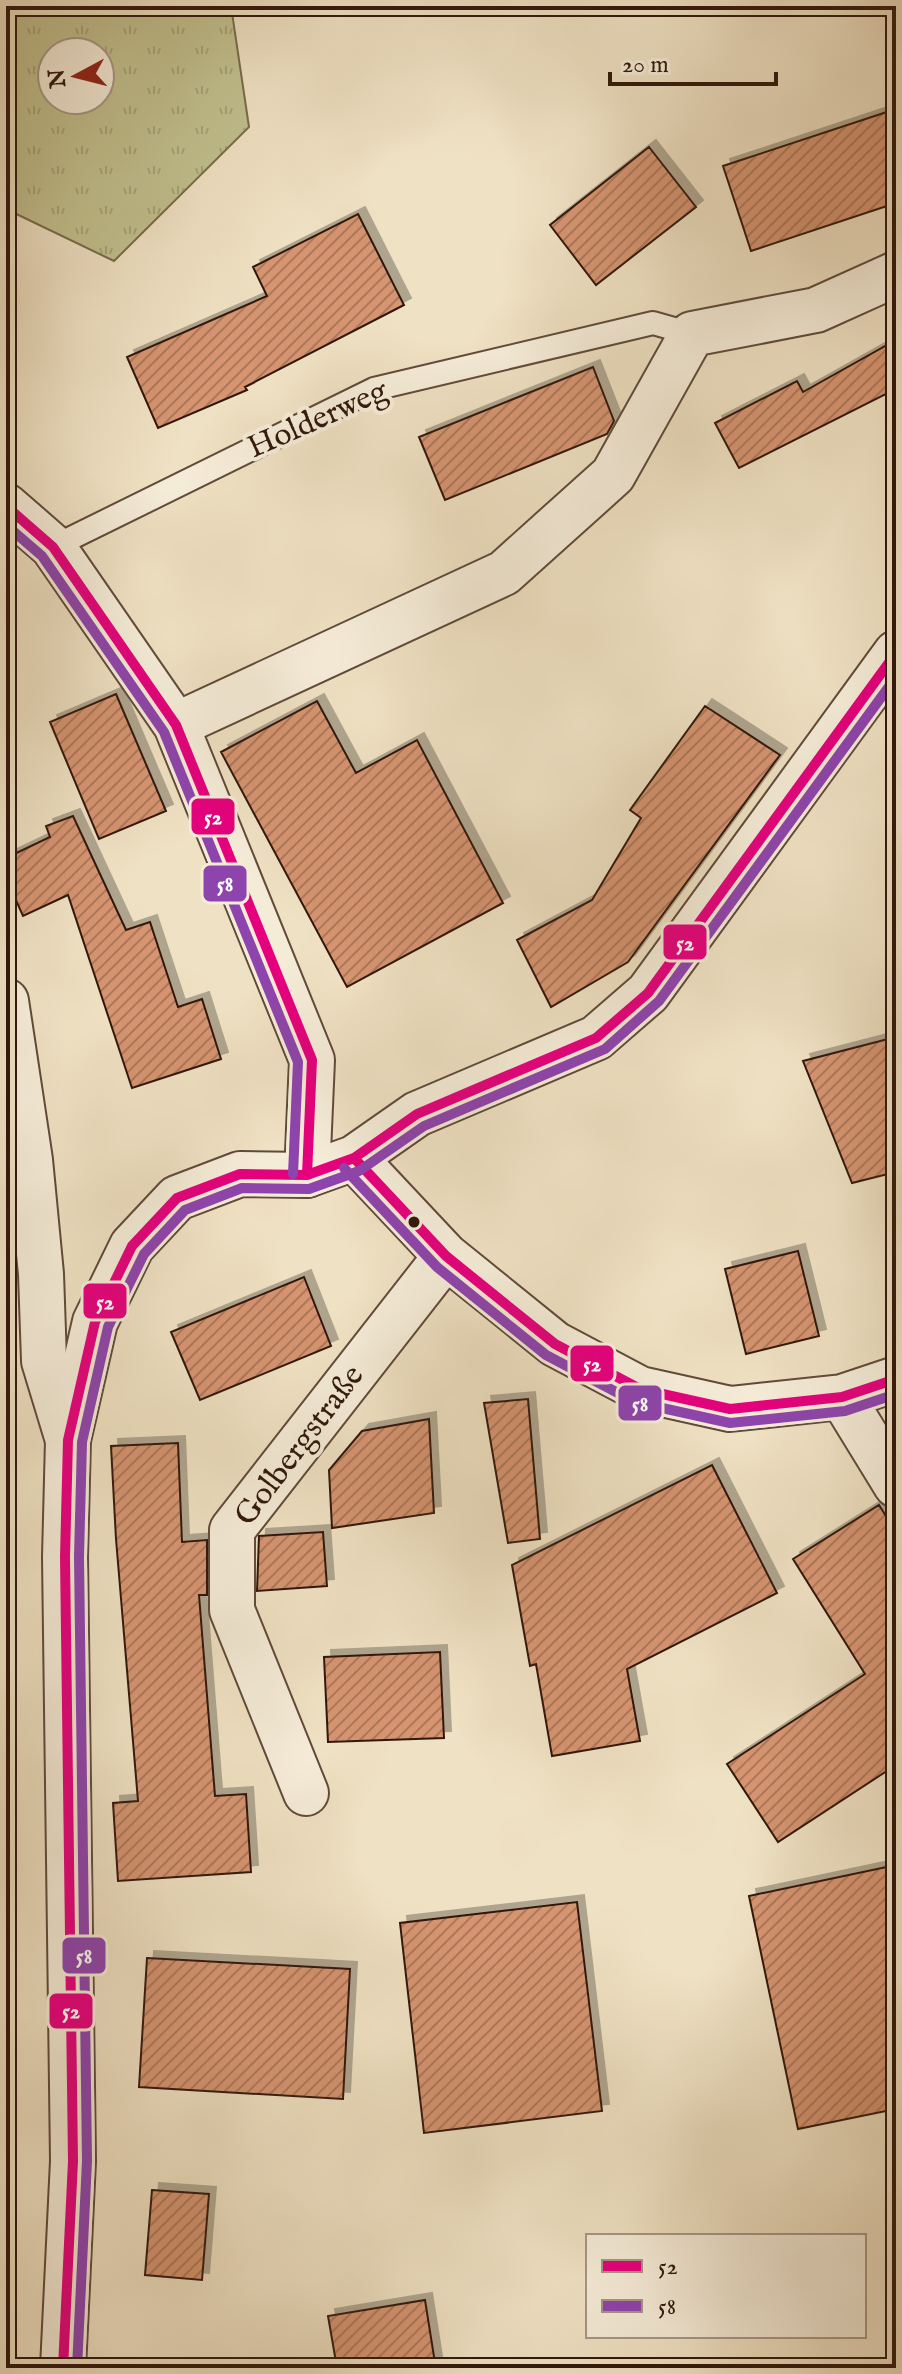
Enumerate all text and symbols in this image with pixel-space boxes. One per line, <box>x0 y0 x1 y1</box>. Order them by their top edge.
north arrow <box>36 36 116 116</box>
scale bar <box>610 36 776 86</box>
text: 20 m <box>622 50 669 81</box>
text: N <box>43 67 73 90</box>
street label: Holderweg <box>242 371 395 469</box>
line badge: 52 <box>190 797 236 836</box>
text: 52 <box>204 804 222 832</box>
line badge: 58 <box>202 864 248 903</box>
text: 58 <box>217 871 233 899</box>
line badge: 52 <box>662 923 708 961</box>
text: 52 <box>676 930 694 958</box>
unlabelled marker <box>406 1214 422 1230</box>
line badge: 52 <box>82 1282 128 1320</box>
text: 52 <box>96 1289 114 1317</box>
line badge: 52 <box>569 1344 615 1383</box>
text: 52 <box>583 1351 601 1379</box>
street label: Golbergstraße <box>226 1357 374 1535</box>
line badge: 58 <box>617 1384 663 1422</box>
text: 58 <box>632 1391 648 1419</box>
line badge: 58 <box>61 1936 107 1975</box>
text: 58 <box>76 1943 92 1971</box>
line badge: 52 <box>48 1992 94 2030</box>
text: 52 <box>62 1998 80 2026</box>
legend <box>586 2234 866 2338</box>
text: 52 <box>658 2252 678 2283</box>
text: 58 <box>658 2292 676 2323</box>

